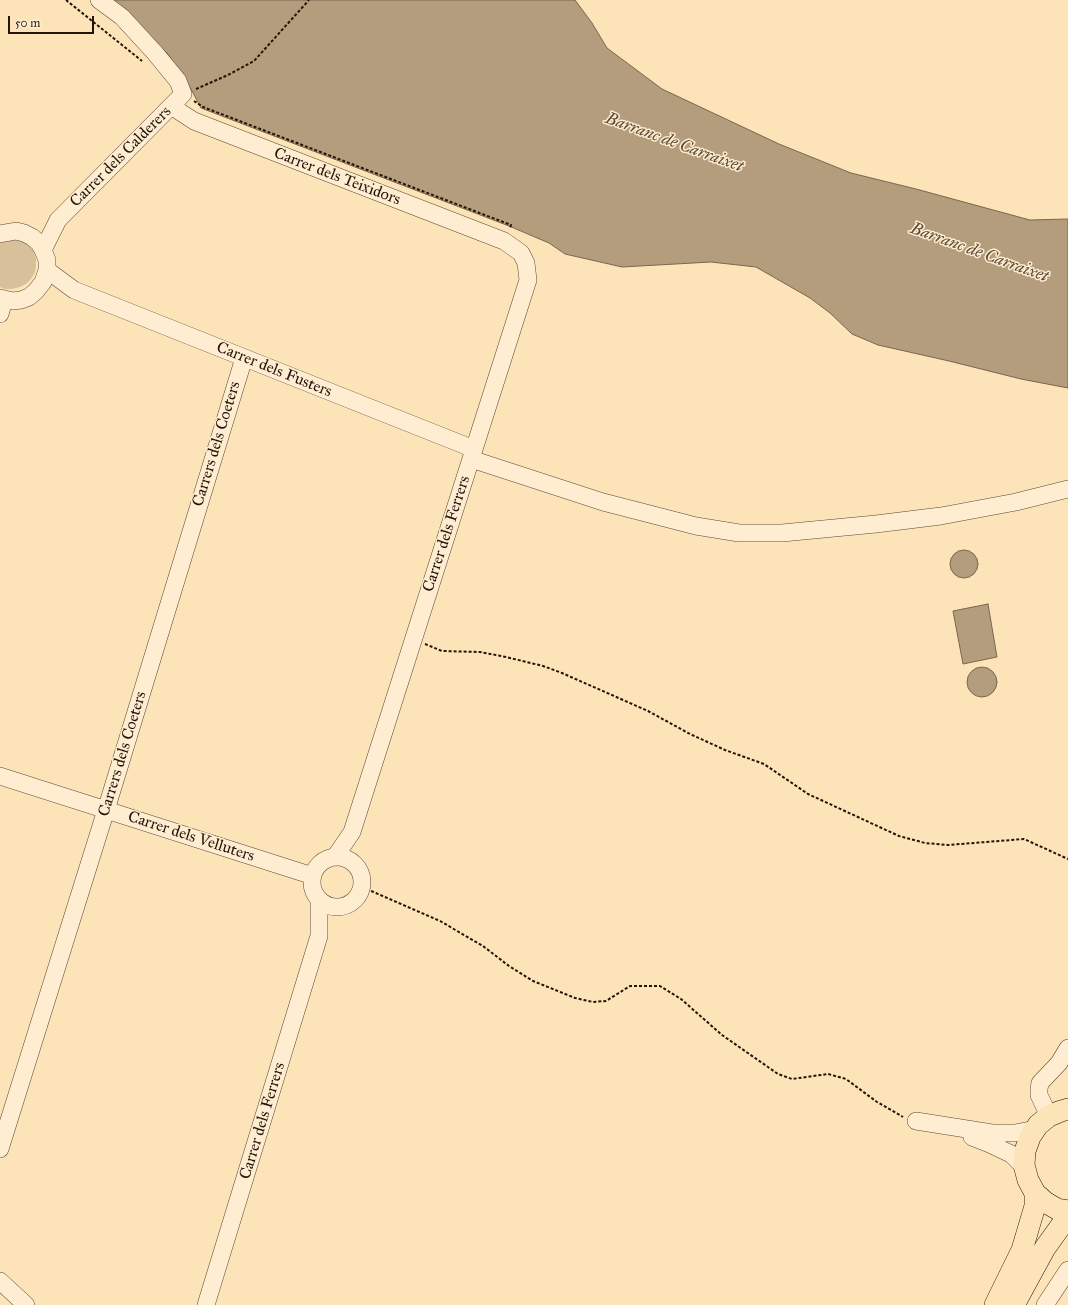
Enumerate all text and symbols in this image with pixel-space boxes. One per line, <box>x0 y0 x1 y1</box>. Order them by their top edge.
scale bar <box>10 8 96 34</box>
text: 50 m <box>15 16 40 30</box>
street label: Carrer dels Calderers <box>66 102 176 212</box>
water label: Barranc de Carraixet <box>602 109 746 177</box>
street label: Carrer dels Teixidors <box>271 144 403 210</box>
water label: Barranc de Carraixet <box>907 219 1051 287</box>
street label: Carrer dels Fusters <box>213 338 335 402</box>
street label: Carrers dels Coeters <box>189 379 245 509</box>
street label: Carrer dels Ferrers <box>419 473 475 595</box>
street label: Carrers dels Coeters <box>95 689 151 819</box>
street label: Carrer dels Velluters <box>125 807 257 867</box>
street label: Carrer dels Ferrers <box>236 1060 290 1182</box>

